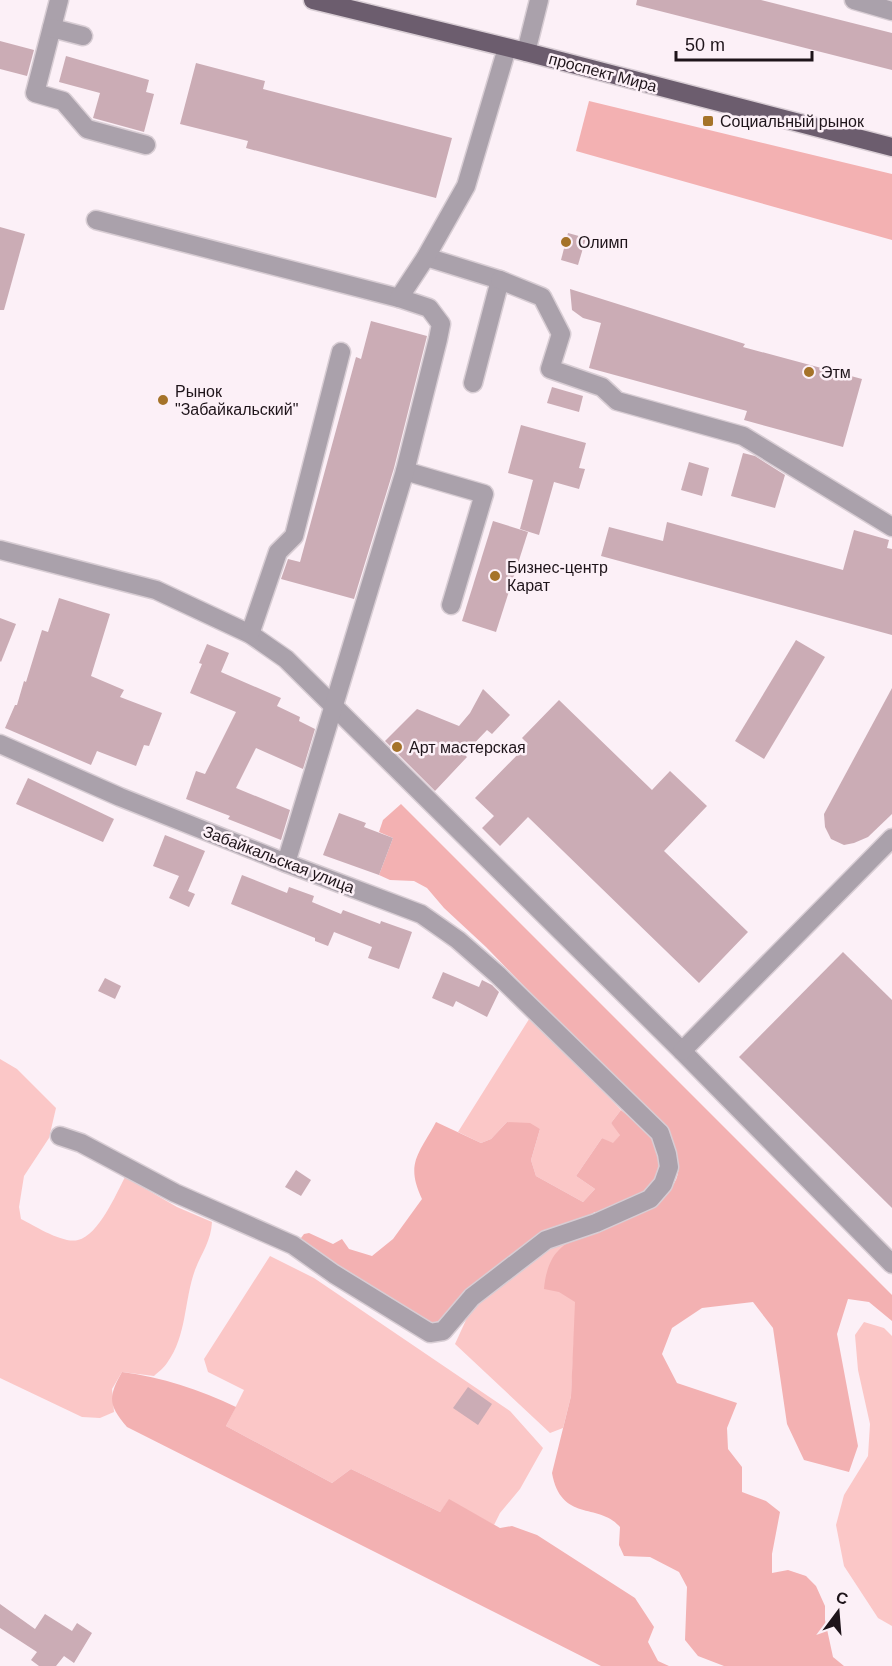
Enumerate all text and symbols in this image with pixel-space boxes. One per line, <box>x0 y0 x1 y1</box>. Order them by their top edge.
scale bar <box>676 24 812 62</box>
text: 50 m <box>685 35 725 55</box>
street label: проспект Мира <box>547 50 659 95</box>
place label: Социальный рынок <box>720 113 865 130</box>
marker: Социальный рынок <box>701 114 715 128</box>
place label: Олимп <box>578 234 628 251</box>
marker: Олимп <box>559 235 573 249</box>
place label: Этм <box>821 364 851 381</box>
marker: Этм <box>802 365 816 379</box>
place label: Рынок "Забайкальский" <box>175 383 298 418</box>
marker: Рынок "Забайкальский" <box>156 393 170 407</box>
place label: Бизнес-центр Карат <box>507 559 608 594</box>
marker: Бизнес-центр Карат <box>488 569 502 583</box>
place label: Арт мастерская <box>409 739 526 756</box>
marker: Арт мастерская <box>390 740 404 754</box>
street label: Забайкальская улица <box>201 823 357 896</box>
north arrow <box>808 1582 868 1642</box>
text: С <box>834 1588 850 1608</box>

